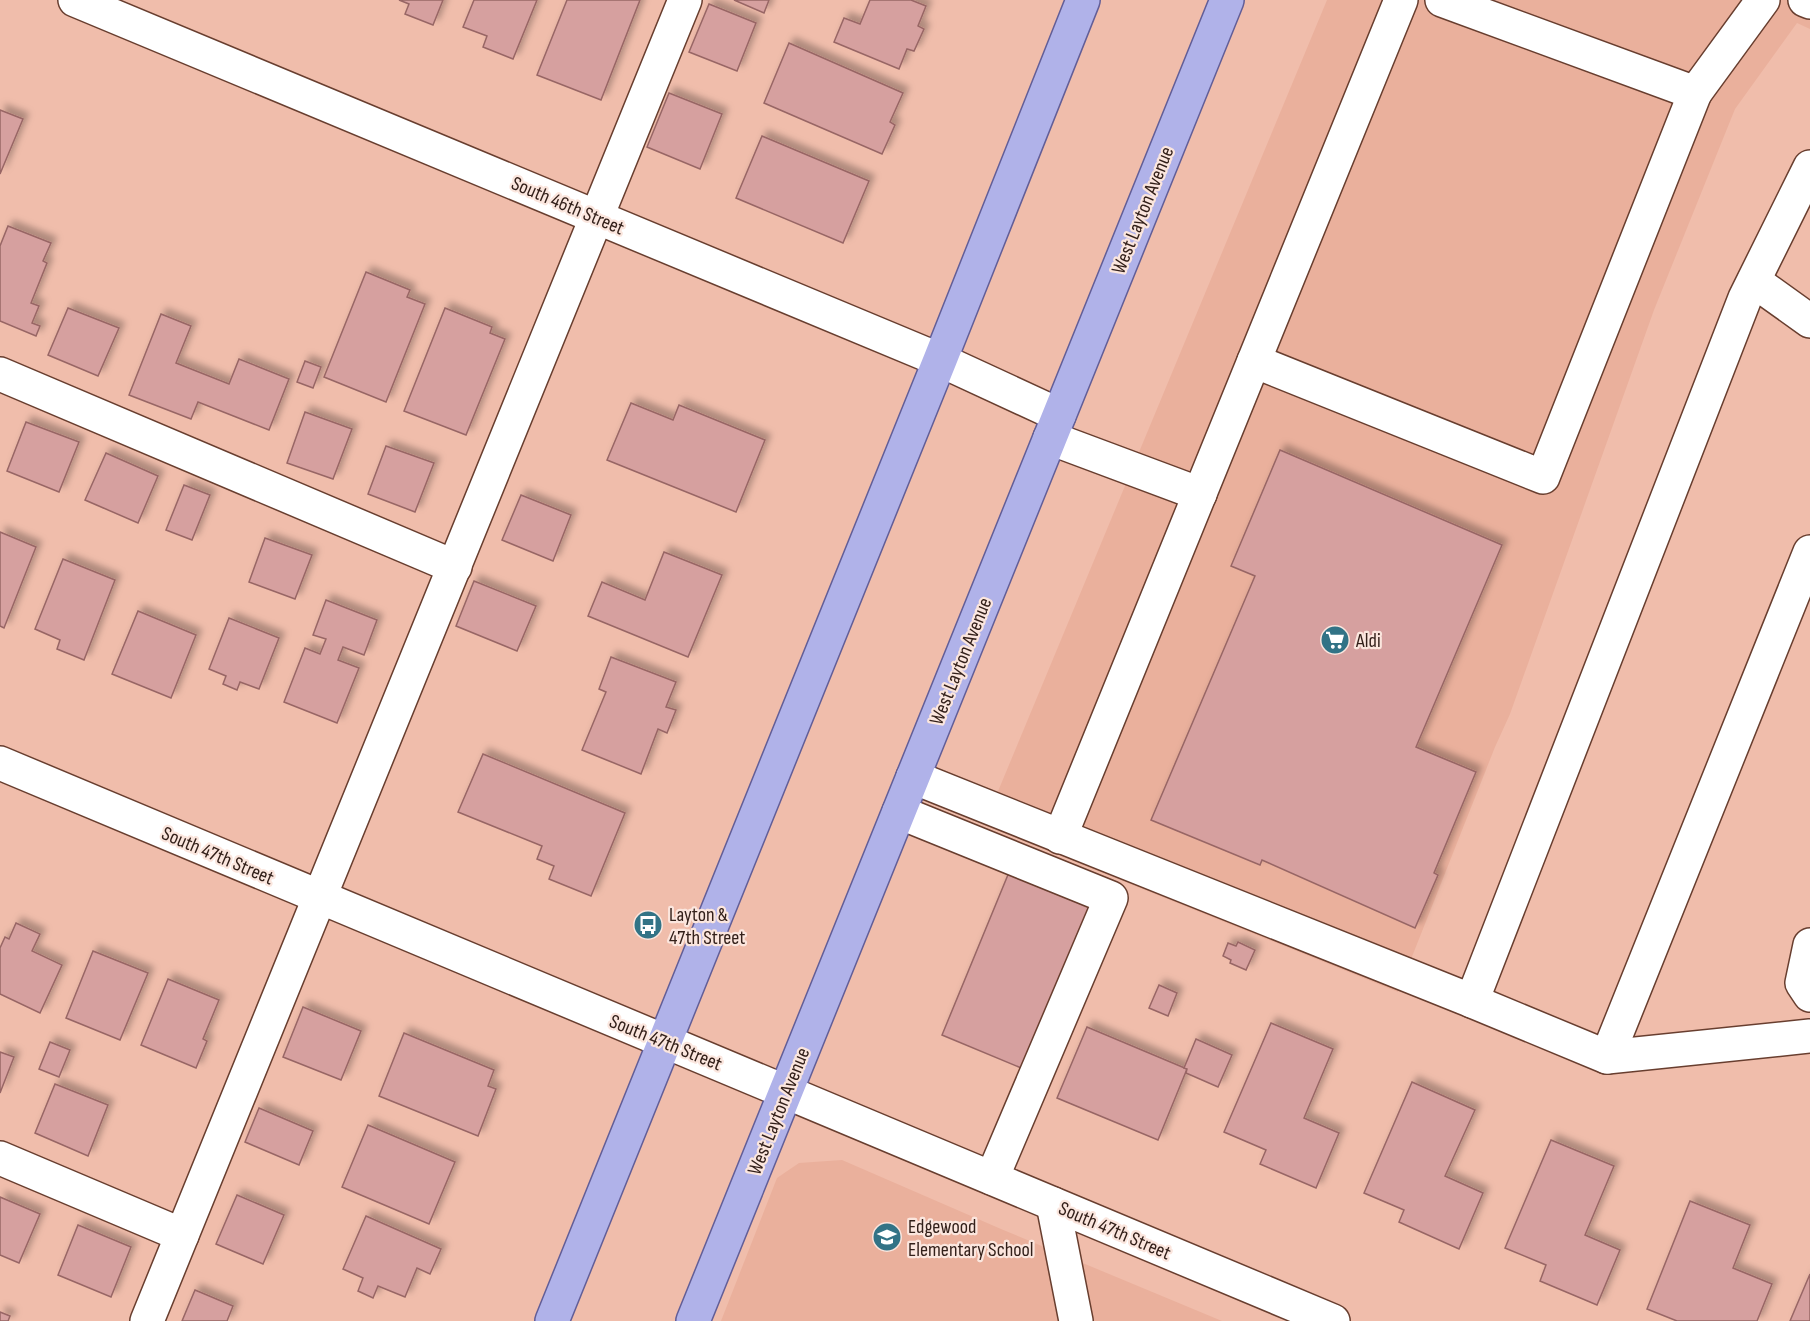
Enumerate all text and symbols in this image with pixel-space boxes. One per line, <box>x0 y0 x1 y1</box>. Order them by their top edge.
street label: West Layton Avenue <box>1107 143 1179 277</box>
street label: South 46th Street <box>508 171 628 240</box>
street label: West Layton Avenue <box>925 594 997 728</box>
supermarket icon: Aldi <box>1319 624 1351 656</box>
place label: Aldi <box>1355 629 1381 653</box>
street label: South 47th Street <box>158 822 277 890</box>
place label: Layton & 47th Street <box>669 903 745 950</box>
bus stop icon: Layton & 47th Street <box>632 909 664 941</box>
street label: South 47th Street <box>606 1009 726 1076</box>
street label: West Layton Avenue <box>743 1044 815 1178</box>
street label: South 47th Street <box>1055 1197 1174 1265</box>
place label: Edgewood Elementary School <box>908 1215 1034 1262</box>
school or university icon: Edgewood Elementary School <box>871 1221 903 1253</box>

